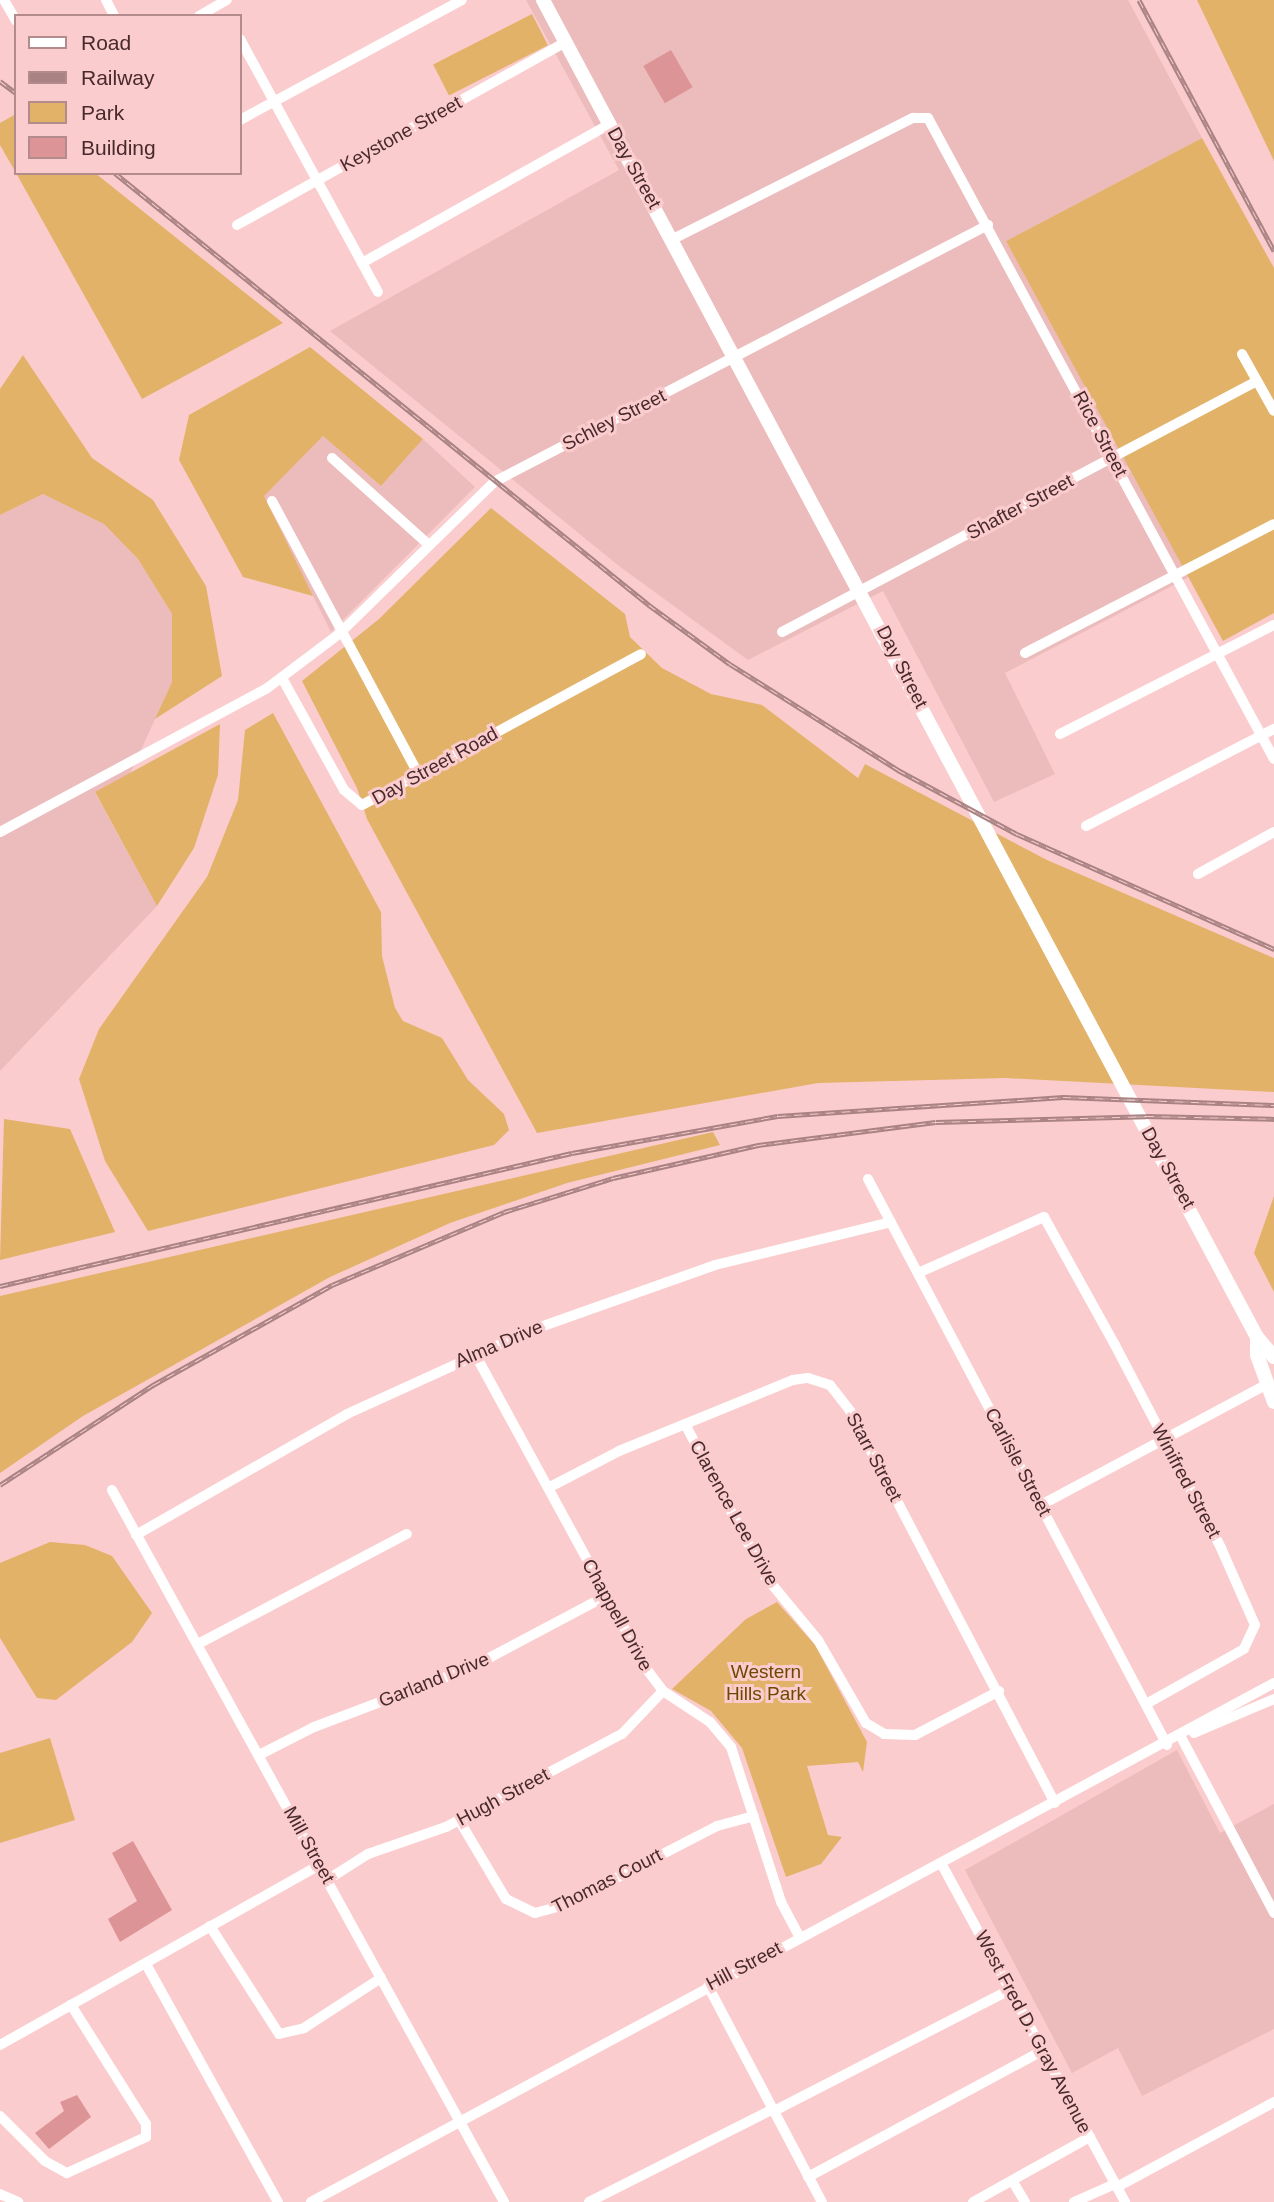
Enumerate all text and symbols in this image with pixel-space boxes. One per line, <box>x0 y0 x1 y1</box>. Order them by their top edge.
legend <box>14 14 242 175</box>
text: Road <box>81 31 131 54</box>
text: Railway <box>81 66 155 89</box>
street label: Keystone Street <box>336 91 466 177</box>
text: Park <box>81 101 124 124</box>
street label: Day Street <box>602 123 666 213</box>
text: Building <box>81 136 156 159</box>
street label: Schley Street <box>558 384 670 456</box>
street label: Rice Street <box>1068 387 1132 481</box>
street label: Shafter Street <box>963 469 1077 545</box>
street label: Day Street <box>871 622 933 712</box>
street label: Day Street Road <box>368 722 502 810</box>
street label: Day Street <box>1136 1123 1200 1213</box>
street label: Alma Drive <box>452 1315 546 1373</box>
street label: Carlisle Street <box>980 1404 1056 1520</box>
street label: Starr Street <box>841 1409 907 1505</box>
street label: Winifred Street <box>1146 1420 1226 1542</box>
street label: Clarence Lee Drive <box>685 1436 783 1590</box>
street label: Chappell Drive <box>577 1555 657 1675</box>
street label: Garland Drive <box>375 1647 493 1713</box>
park label: Western Hills Park <box>726 1661 806 1705</box>
street label: Hugh Street <box>453 1763 553 1831</box>
street label: Mill Street <box>279 1803 339 1887</box>
street label: Thomas Court <box>548 1844 666 1918</box>
street label: West Fred D. Gray Avenue <box>970 1926 1096 2138</box>
street label: Hill Street <box>702 1937 786 1995</box>

